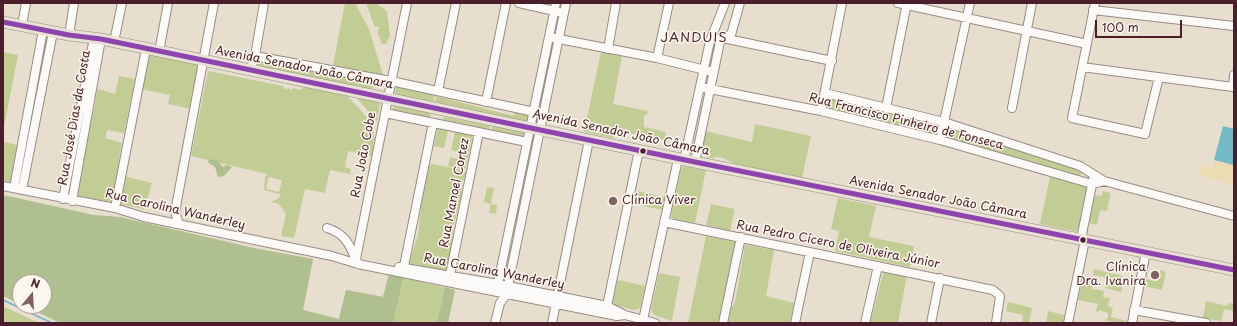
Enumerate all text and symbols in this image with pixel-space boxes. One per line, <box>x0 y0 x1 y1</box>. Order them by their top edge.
scale bar <box>1097 12 1184 38</box>
text: 100 m <box>1102 18 1139 36</box>
district label: JANDUIS <box>661 30 727 46</box>
street label: Avenida Senador João Câmara <box>214 44 394 92</box>
street label: Rua José Dias da Costa <box>56 49 94 187</box>
street label: Rua Francisco Pinheiro de Fonseca <box>807 91 1005 153</box>
street label: Avenida Senador João Câmara <box>531 107 711 159</box>
street label: Rua João Cobe <box>349 111 379 199</box>
street label: Rua Manoel Cortez <box>437 137 473 249</box>
unlabelled marker <box>638 146 648 156</box>
street label: Avenida Senador João Câmara <box>848 174 1028 222</box>
street label: Rua Carolina Wanderley <box>104 187 246 233</box>
place label: Clínica Viver <box>622 194 696 208</box>
marker: Clínica Viver <box>607 195 619 207</box>
street label: Rua Pedro Cícero de Oliveira Júnior <box>735 218 941 272</box>
unlabelled marker <box>1078 235 1088 245</box>
street label: Rua Carolina Wanderley <box>422 251 566 293</box>
place label: Clínica Dra. Ivanira <box>1076 261 1146 289</box>
marker: Clínica Dra. Ivanira <box>1149 269 1161 281</box>
north arrow <box>12 274 52 314</box>
text: N <box>29 274 42 292</box>

